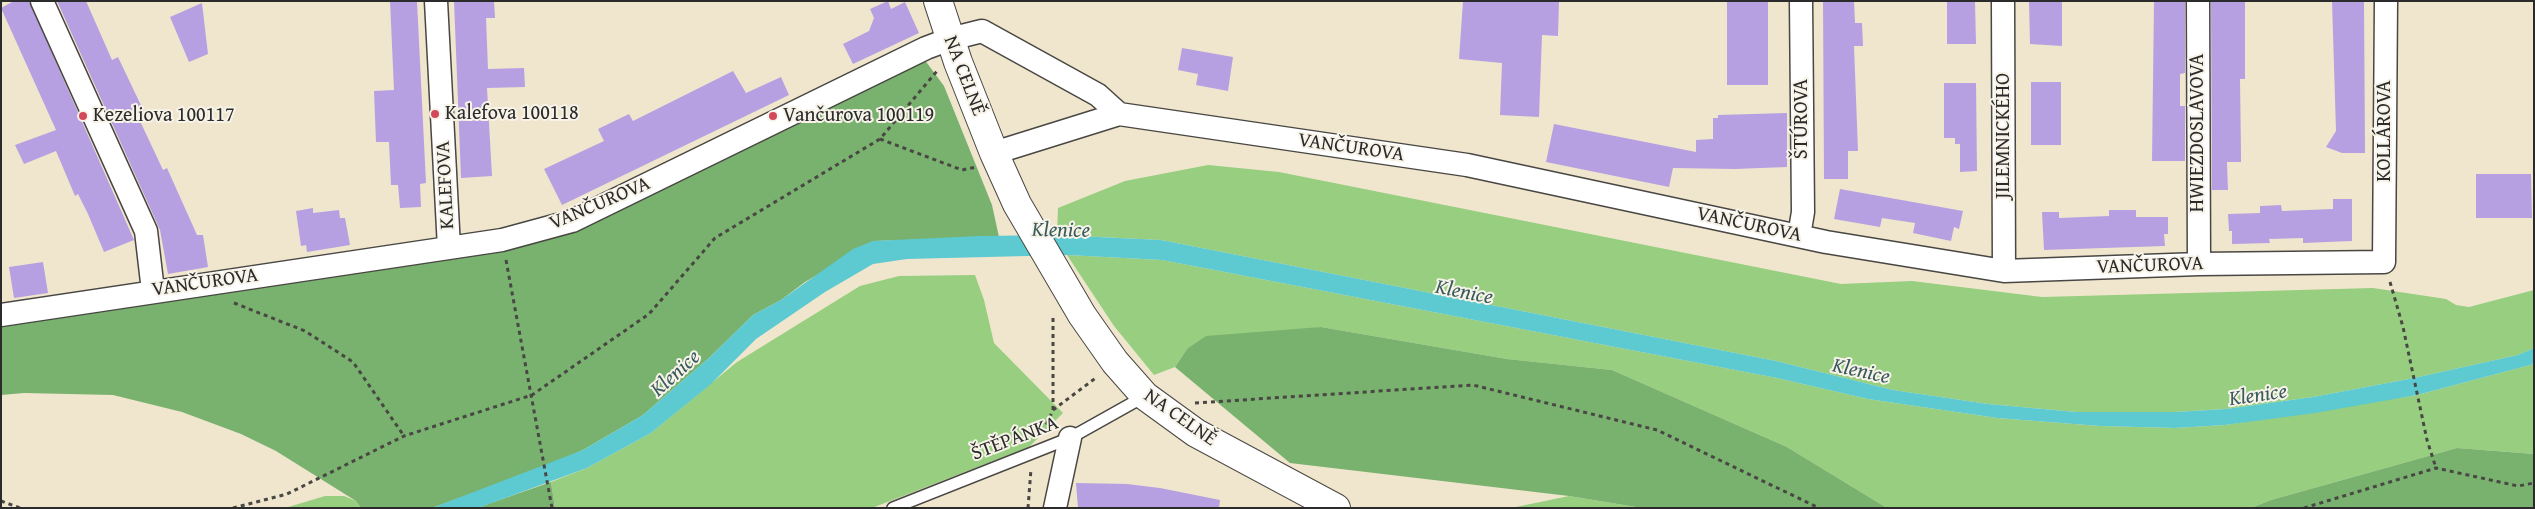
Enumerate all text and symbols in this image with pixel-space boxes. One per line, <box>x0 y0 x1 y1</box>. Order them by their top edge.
street label: NA CELNĚ <box>938 33 990 119</box>
street label: HWIEZDOSLAVOVA <box>2186 54 2210 212</box>
street label: JILEMNICKÉHO <box>1992 73 2016 199</box>
street label: ŠTÚROVA <box>1790 79 1814 159</box>
street label: KOLLÁROVA <box>2373 80 2397 182</box>
place label: Kalefova 100118 <box>445 102 579 126</box>
place label: Kezeliova 100117 <box>93 104 235 128</box>
place label: Vančurova 100119 <box>783 104 934 128</box>
marker: Kalefova 100118 <box>429 108 441 120</box>
marker: Kezeliova 100117 <box>77 110 89 122</box>
marker: Vančurova 100119 <box>767 110 779 122</box>
street label: VANČUROVA <box>1296 129 1406 167</box>
street label: KALEFOVA <box>432 140 460 230</box>
street label: VANČUROVA <box>546 172 654 236</box>
street label: VANČUROVA <box>1694 202 1804 248</box>
water label: Klenice <box>1032 218 1090 244</box>
street label: VANČUROVA <box>2096 252 2204 280</box>
street label: VANČUROVA <box>150 264 260 302</box>
water label: Klenice <box>1433 275 1495 311</box>
water label: Klenice <box>646 345 706 403</box>
water label: Klenice <box>1830 354 1892 390</box>
water label: Klenice <box>2227 379 2289 413</box>
street label: NA CELNĚ <box>1139 384 1221 452</box>
street label: ŠTĚPÁNKA <box>968 411 1062 467</box>

